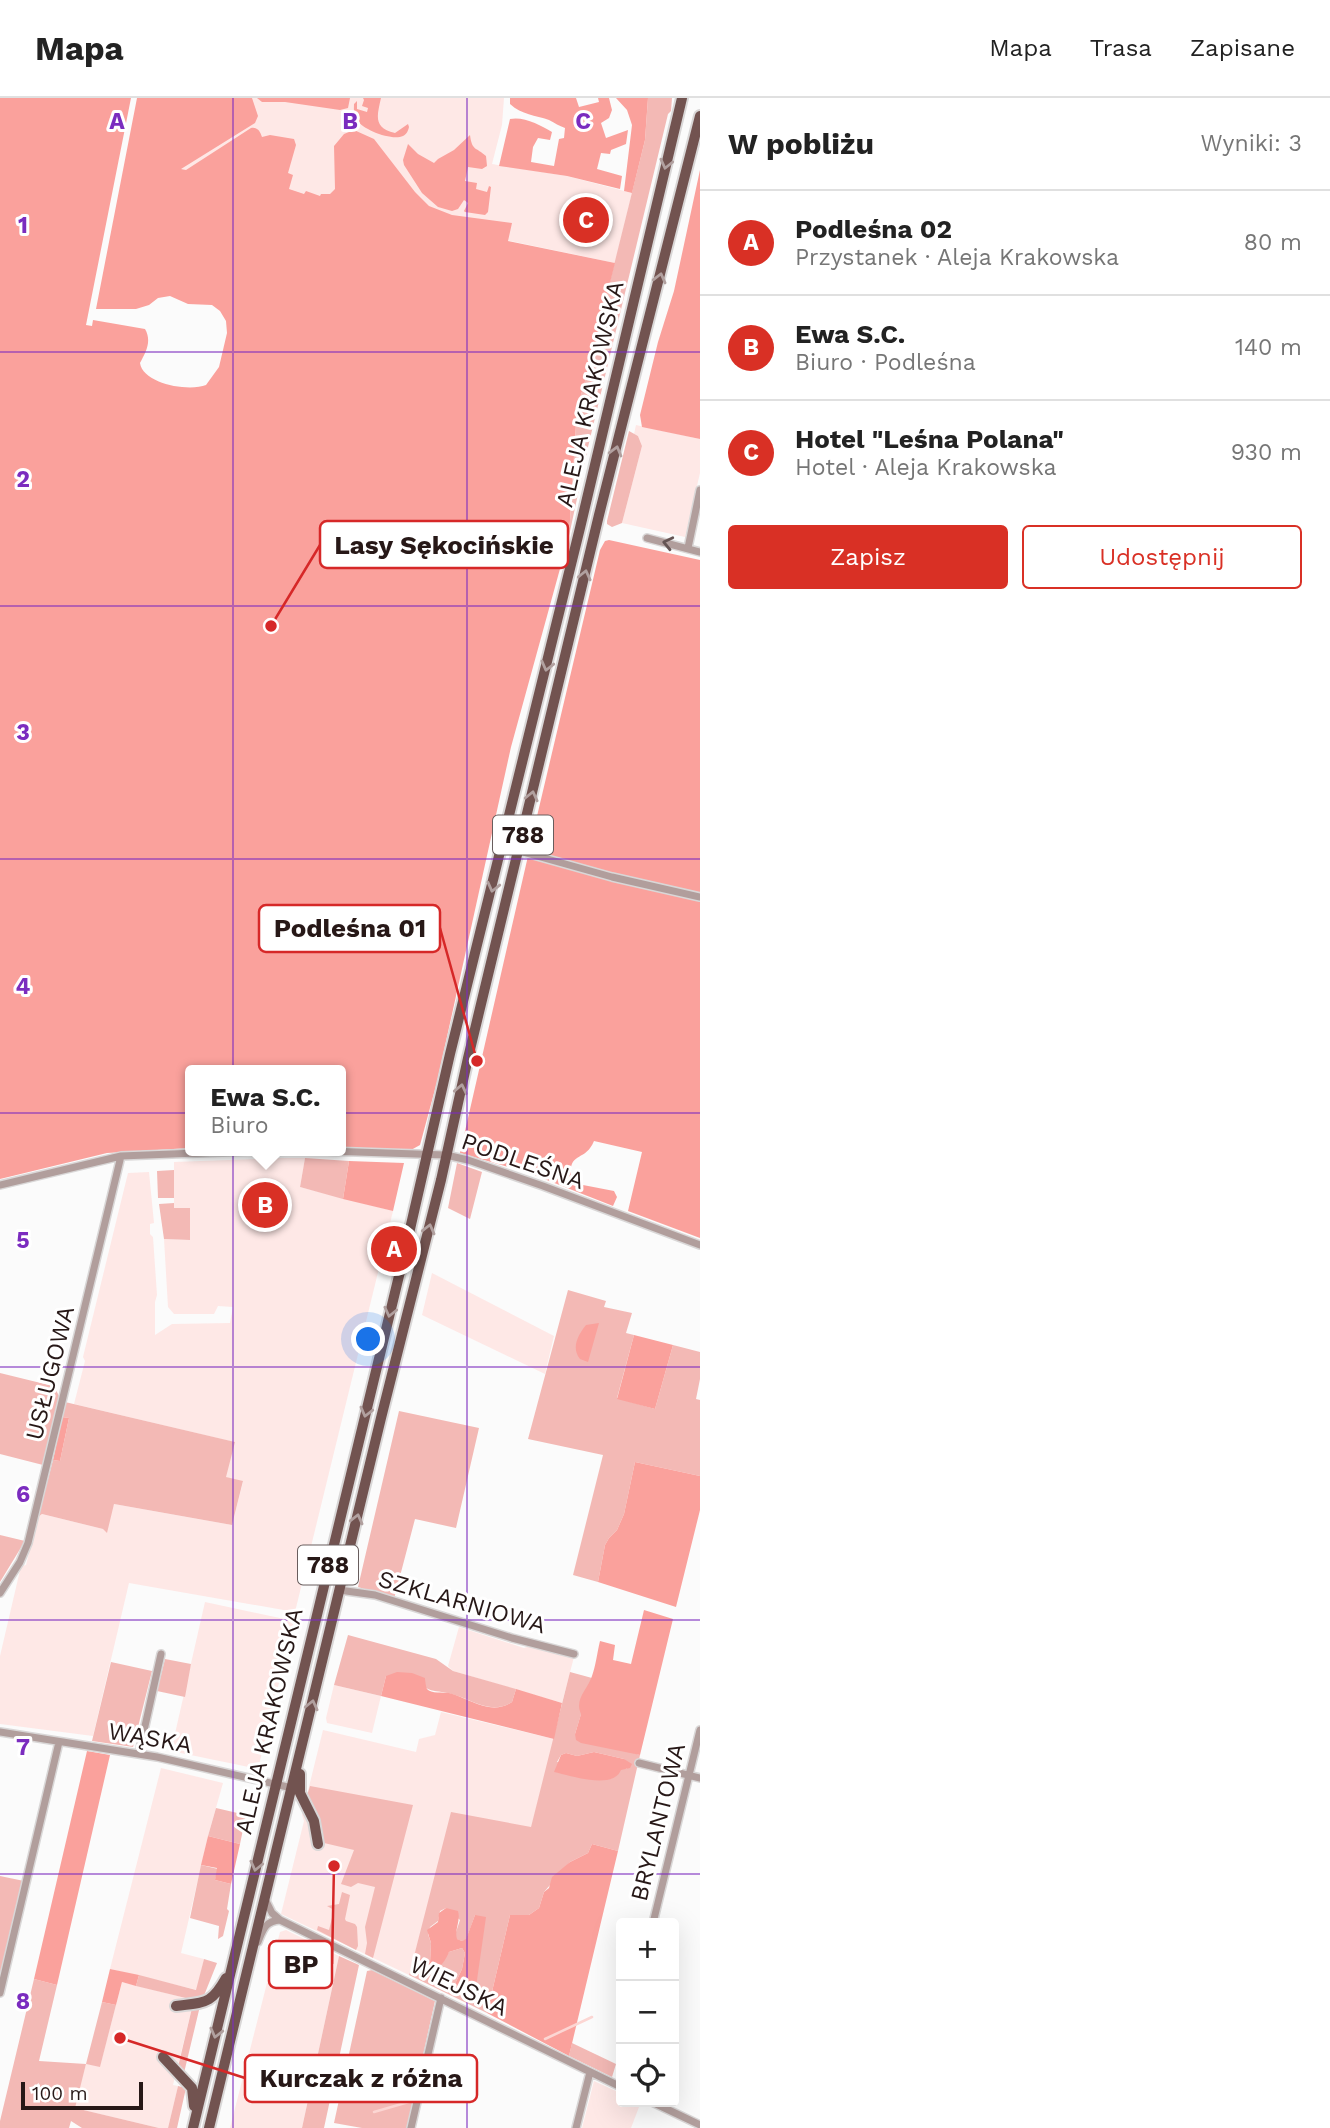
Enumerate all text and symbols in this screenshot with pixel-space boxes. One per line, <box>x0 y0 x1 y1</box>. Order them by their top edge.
text: Mapa <box>35 29 124 68</box>
text: Mapa <box>989 34 1052 62</box>
text: Trasa <box>1090 34 1152 62</box>
text: Zapisane <box>1190 34 1295 62</box>
text: A <box>109 108 125 135</box>
text: B <box>342 108 358 135</box>
text: C <box>575 108 591 135</box>
text: W pobliżu <box>728 126 874 161</box>
text: Wyniki: 3 <box>1200 130 1302 157</box>
one-way arrow <box>660 158 674 170</box>
pin: C <box>563 194 609 246</box>
text: 1 <box>18 212 28 239</box>
text: Podleśna 02 <box>795 214 952 244</box>
text: A <box>743 229 759 256</box>
text: 80 m <box>1244 229 1302 256</box>
text: Przystanek · Aleja Krakowska <box>795 244 1119 271</box>
one-way arrow <box>652 273 666 285</box>
street label: ALEJA KRAKOWSKA <box>550 278 630 510</box>
text: Ewa S.C. <box>795 319 905 349</box>
text: B <box>743 334 759 361</box>
text: 140 m <box>1235 334 1302 361</box>
text: Biuro · Podleśna <box>795 349 976 376</box>
text: Hotel "Leśna Polana" <box>795 424 1064 454</box>
text: C <box>743 439 759 466</box>
text: 930 m <box>1231 439 1302 466</box>
one-way arrow <box>608 445 622 457</box>
text: Hotel · Aleja Krakowska <box>795 454 1057 481</box>
text: 2 <box>16 466 30 493</box>
callout: Lasy Sękocińskie <box>320 521 568 568</box>
button: Zapisz <box>728 525 1008 589</box>
button: Udostępnij <box>1022 525 1302 589</box>
text: Lasy Sękocińskie <box>334 530 554 560</box>
one-way arrow <box>662 537 674 551</box>
one-way arrow <box>577 569 591 581</box>
one-way arrow <box>540 660 555 672</box>
text: 3 <box>16 719 30 746</box>
one-way arrow <box>524 790 538 802</box>
road number: 788 <box>493 816 553 855</box>
one-way arrow <box>487 881 501 893</box>
callout: Podleśna 01 <box>259 905 440 952</box>
text: Podleśna 01 <box>274 913 426 943</box>
text: 4 <box>16 973 31 1000</box>
popup <box>185 1065 346 1156</box>
text: Ewa S.C. <box>210 1082 321 1112</box>
one-way arrow <box>453 1083 467 1095</box>
text: Biuro <box>210 1112 269 1139</box>
street label: PODLEŚNA <box>458 1127 588 1195</box>
pin: B <box>242 1179 288 1231</box>
pin: A <box>371 1223 417 1275</box>
one-way arrow <box>421 1223 435 1235</box>
text: 5 <box>16 1227 30 1254</box>
street label: USŁUGOWA <box>20 1303 80 1443</box>
one-way arrow <box>384 1306 399 1318</box>
your location <box>351 1322 385 1356</box>
one-way arrow <box>360 1405 374 1417</box>
text: 6 <box>16 1481 30 1508</box>
one-way arrow <box>349 1513 363 1525</box>
road number: 788 <box>298 1546 358 1584</box>
street label: SZKLARNIOWA <box>375 1565 549 1639</box>
street label: ALEJA KRAKOWSKA <box>229 1605 309 1837</box>
one-way arrow <box>304 1699 318 1711</box>
street label: WĄSKA <box>106 1717 194 1759</box>
text: 7 <box>16 1734 30 1761</box>
street label: BRYLANTOWA <box>625 1740 691 1904</box>
one-way arrow <box>250 1860 264 1872</box>
map controls <box>616 1918 679 2107</box>
button: + <box>616 1918 679 1981</box>
callout: BP <box>269 1941 332 1988</box>
text: BP <box>283 1949 319 1979</box>
street label: WIEJSKA <box>405 1950 513 2022</box>
button: − <box>616 1981 679 2044</box>
text: 8 <box>16 1988 30 2015</box>
one-way arrow <box>210 2027 224 2039</box>
button: locate <box>616 2044 679 2107</box>
callout: Kurczak z różna <box>245 2055 477 2102</box>
text: Kurczak z różna <box>259 2063 463 2093</box>
scale bar <box>21 2079 144 2111</box>
text: 100 m <box>32 2082 88 2105</box>

